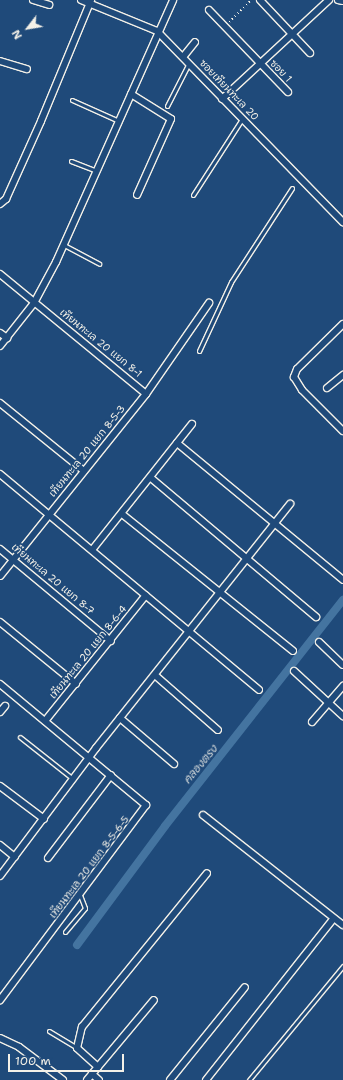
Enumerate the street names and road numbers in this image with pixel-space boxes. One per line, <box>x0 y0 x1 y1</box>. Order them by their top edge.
street label: ซอยเทียนทะเล 20 <box>197 57 261 123</box>
street label: ซอย 1 <box>268 57 294 85</box>
street label: เทียนทะเล 20 แยก 8-1 <box>58 306 144 380</box>
street label: เทียนทะเล 20 แยก 8-5-3 <box>46 403 128 499</box>
street label: เทียนทะเล 20 แยก 8-7 <box>9 541 97 617</box>
street label: เทียนทะเล 20 แยก 8-6-4 <box>47 603 129 701</box>
street label: เทียนทะเล 20 แยก 8-5-6-5 <box>47 814 131 920</box>

